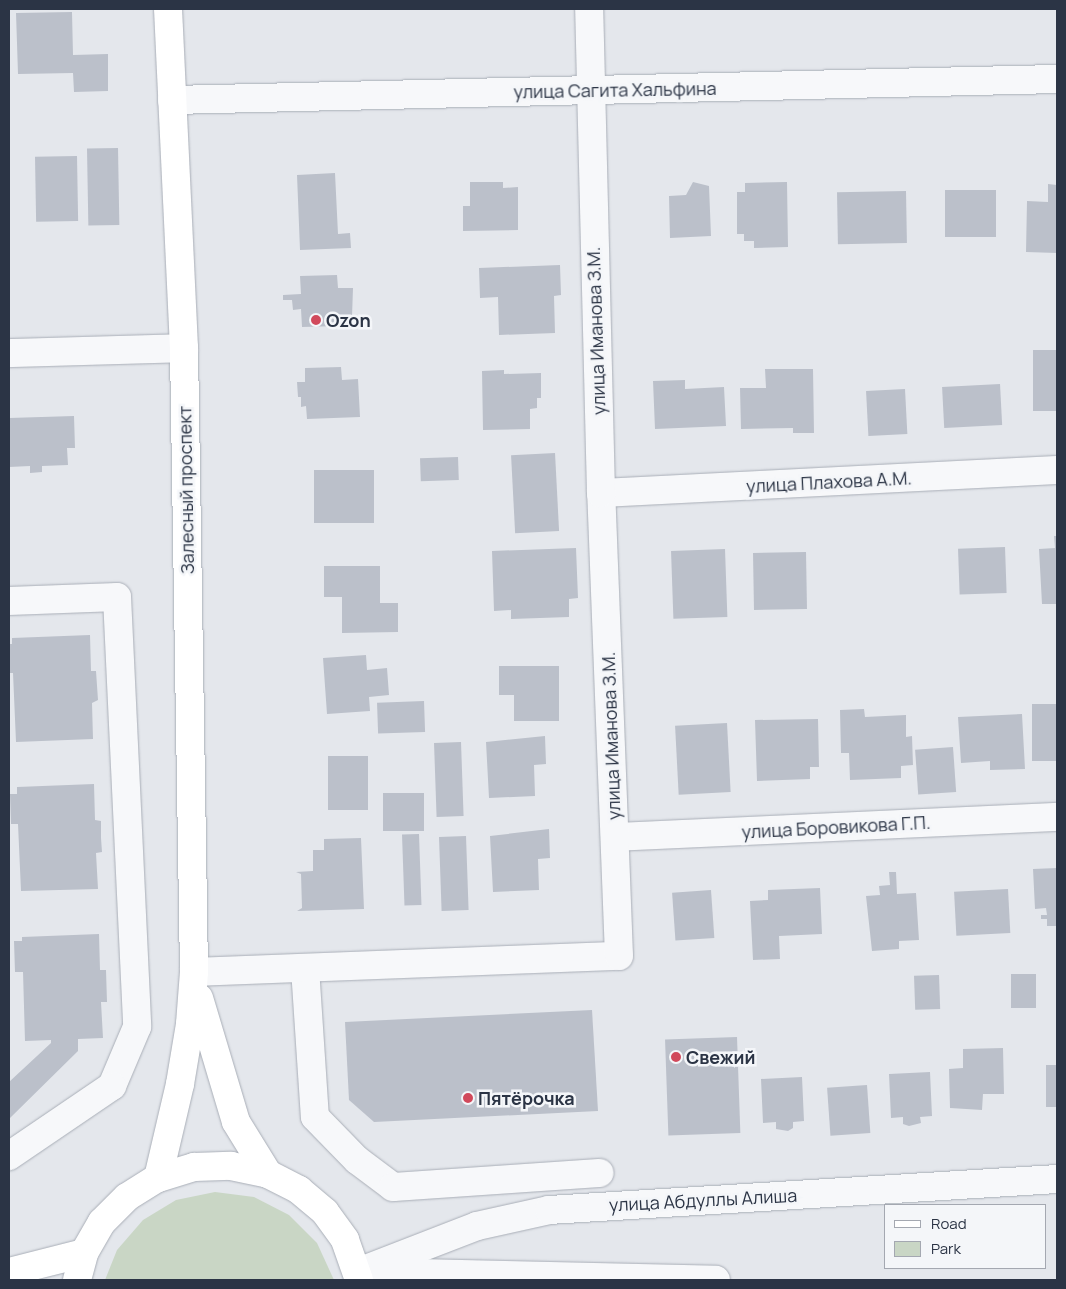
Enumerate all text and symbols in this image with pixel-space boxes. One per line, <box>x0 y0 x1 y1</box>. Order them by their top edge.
street label: улица Сагита Хальфина <box>513 77 717 103</box>
street label: улица Иманова З.М. <box>582 247 610 415</box>
place label: Ozon <box>326 309 371 331</box>
marker: Ozon <box>310 314 322 326</box>
street label: Залесный проспект <box>174 406 198 574</box>
street label: улица Плахова А.М. <box>746 467 912 497</box>
street label: улица Иманова З.М. <box>597 652 625 820</box>
street label: улица Боровикова Г.П. <box>741 811 931 843</box>
place label: Свежий <box>686 1046 755 1068</box>
marker: Свежий <box>670 1051 682 1063</box>
place label: Пятёрочка <box>478 1087 575 1109</box>
marker: Пятёрочка <box>462 1092 474 1104</box>
street label: улица Абдуллы Алиша <box>608 1184 798 1216</box>
legend <box>884 1204 1046 1269</box>
text: Road <box>931 1213 967 1234</box>
text: Park <box>931 1238 961 1259</box>

